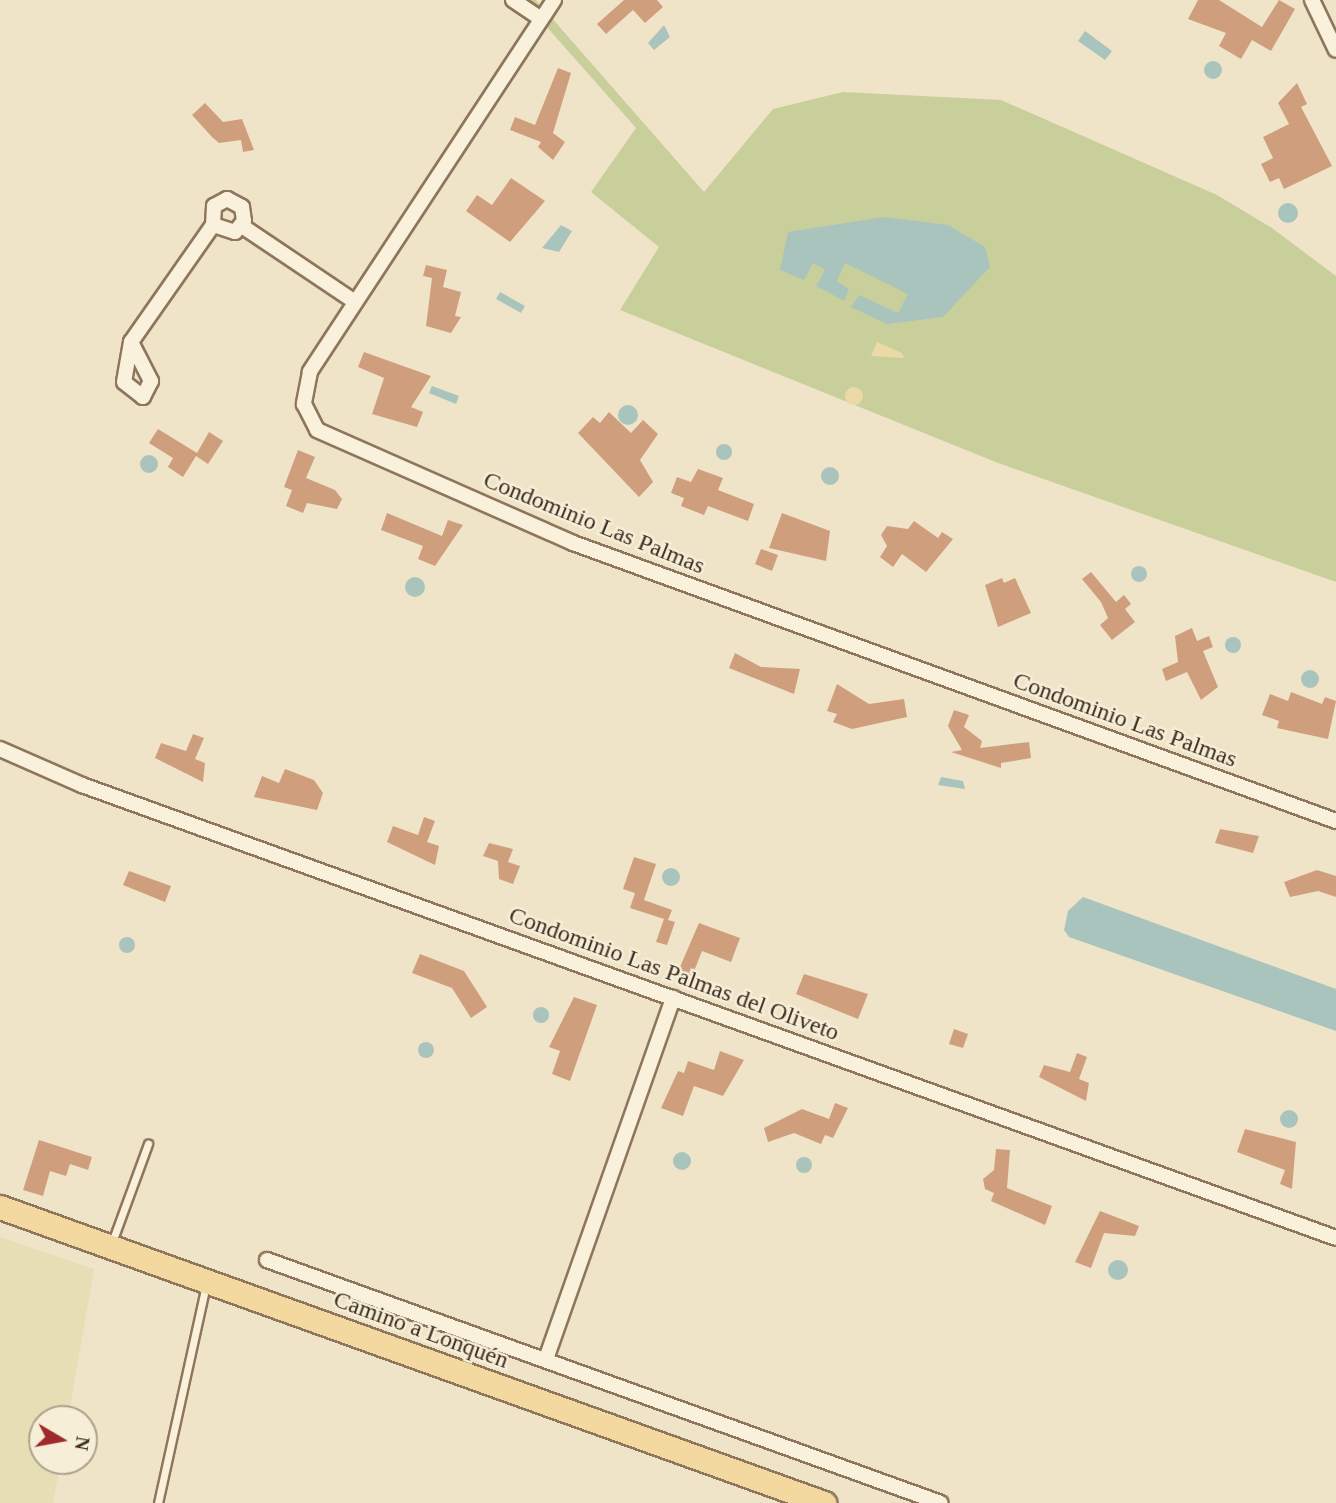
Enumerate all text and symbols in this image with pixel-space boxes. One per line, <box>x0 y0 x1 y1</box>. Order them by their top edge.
street label: Condominio Las Palmas <box>479 465 709 581</box>
street label: Condominio Las Palmas <box>1009 666 1241 774</box>
street label: Condominio Las Palmas del Oliveto <box>505 901 843 1047</box>
street label: Camino a Lonquén <box>330 1285 512 1375</box>
north arrow <box>28 1405 98 1475</box>
text: N <box>71 1435 94 1452</box>

